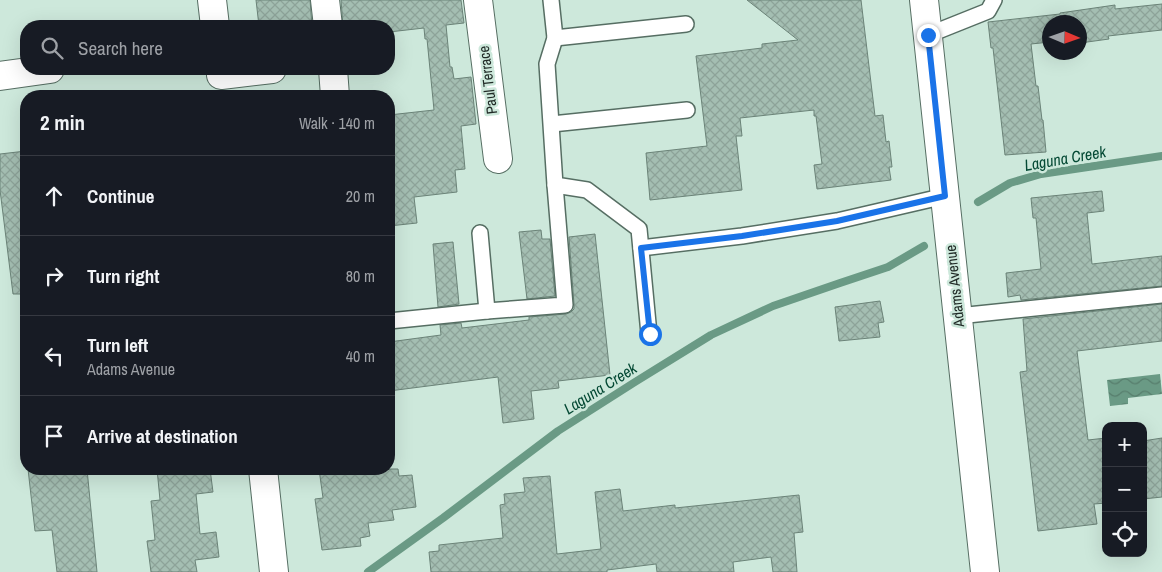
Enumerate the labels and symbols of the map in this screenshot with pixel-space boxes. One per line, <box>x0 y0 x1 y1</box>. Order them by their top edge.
north arrow <box>1042 15 1087 60</box>
route end <box>917 24 940 47</box>
street label: Paul Terrace <box>473 44 502 116</box>
water label: Laguna Creek <box>1023 140 1108 176</box>
street label: Adams Avenue <box>940 244 969 329</box>
route start <box>639 323 662 346</box>
water label: Laguna Creek <box>559 357 641 419</box>

